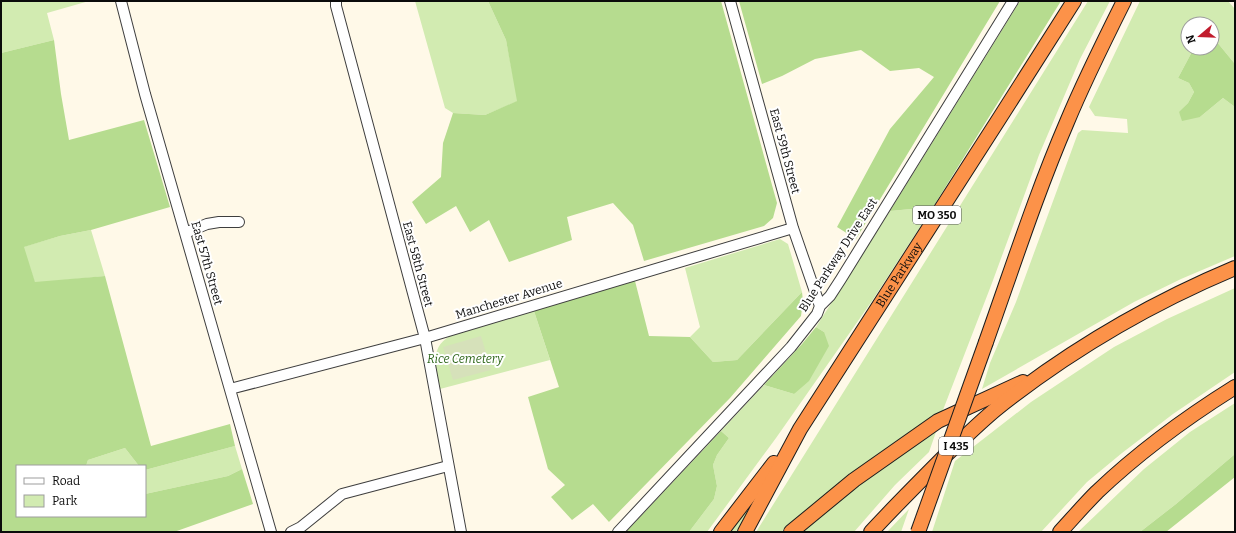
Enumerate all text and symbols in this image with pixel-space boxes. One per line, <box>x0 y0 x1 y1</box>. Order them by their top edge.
north arrow <box>1180 16 1220 56</box>
text: N <box>1183 32 1199 45</box>
street label: East 59th Street <box>767 107 803 196</box>
street label: Blue Parkway Drive East <box>796 195 880 314</box>
road number: MO 350 <box>913 206 961 224</box>
street label: East 57th Street <box>188 220 226 307</box>
street label: East 58th Street <box>400 220 436 309</box>
street label: Blue Parkway <box>873 239 925 310</box>
street label: Manchester Avenue <box>454 276 564 322</box>
park label: Rice Cemetery <box>427 352 504 366</box>
road number: I 435 <box>939 437 973 455</box>
legend <box>16 465 146 517</box>
text: Road <box>52 474 80 488</box>
text: Park <box>52 494 78 508</box>

